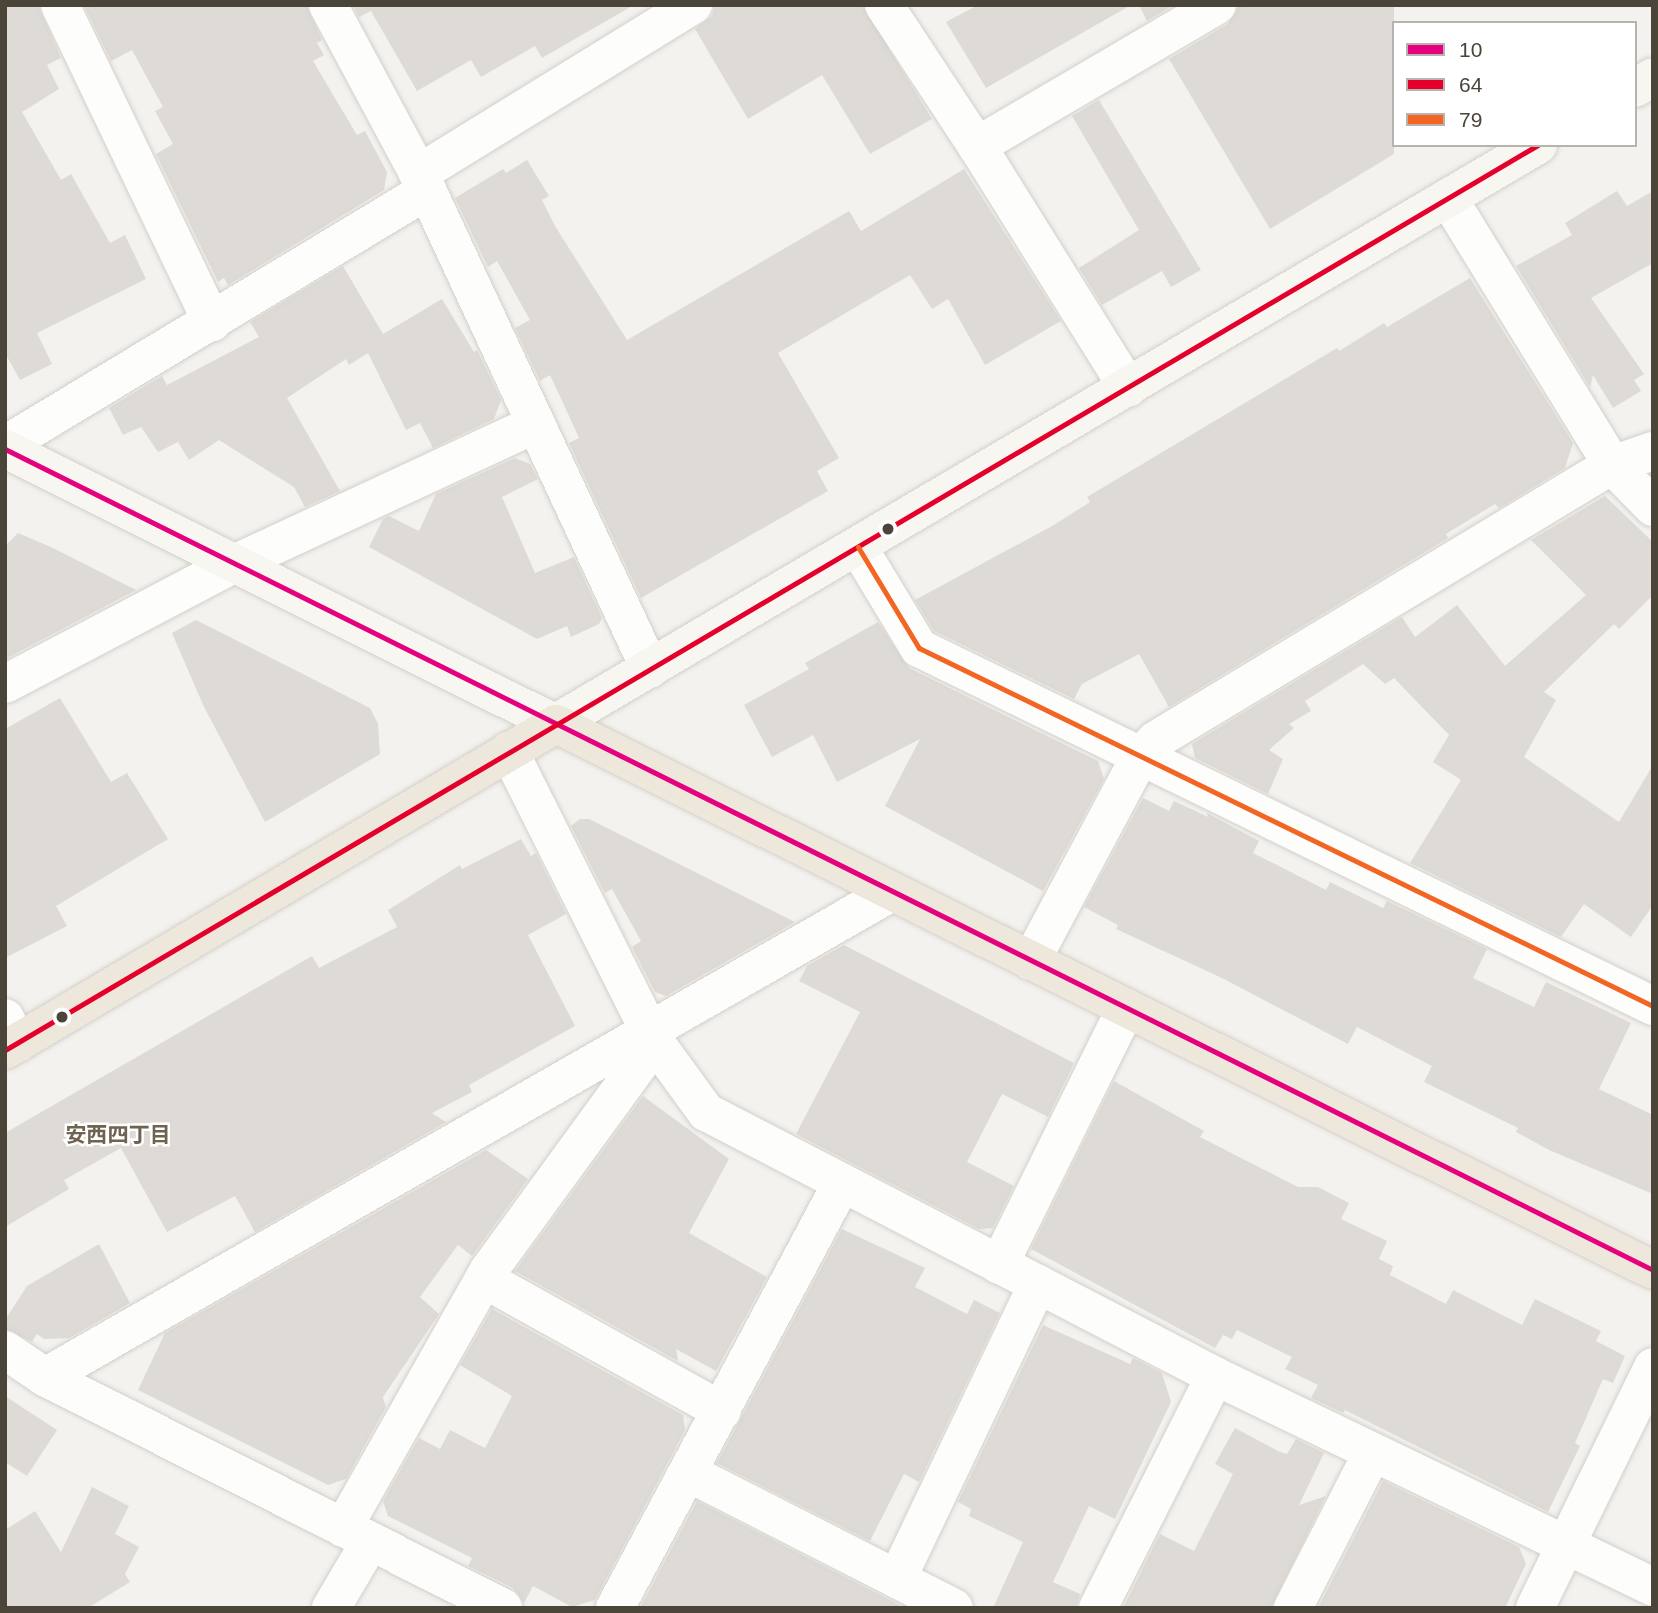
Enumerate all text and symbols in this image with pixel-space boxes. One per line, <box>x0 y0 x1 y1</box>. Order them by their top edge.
legend <box>1392 21 1637 147</box>
text: 10 <box>1459 38 1482 61</box>
text: 64 <box>1459 73 1482 96</box>
text: 79 <box>1459 108 1482 131</box>
unlabelled marker <box>881 522 895 536</box>
unlabelled marker <box>55 1010 69 1024</box>
district label: 安西四丁目 <box>66 1122 170 1148</box>

